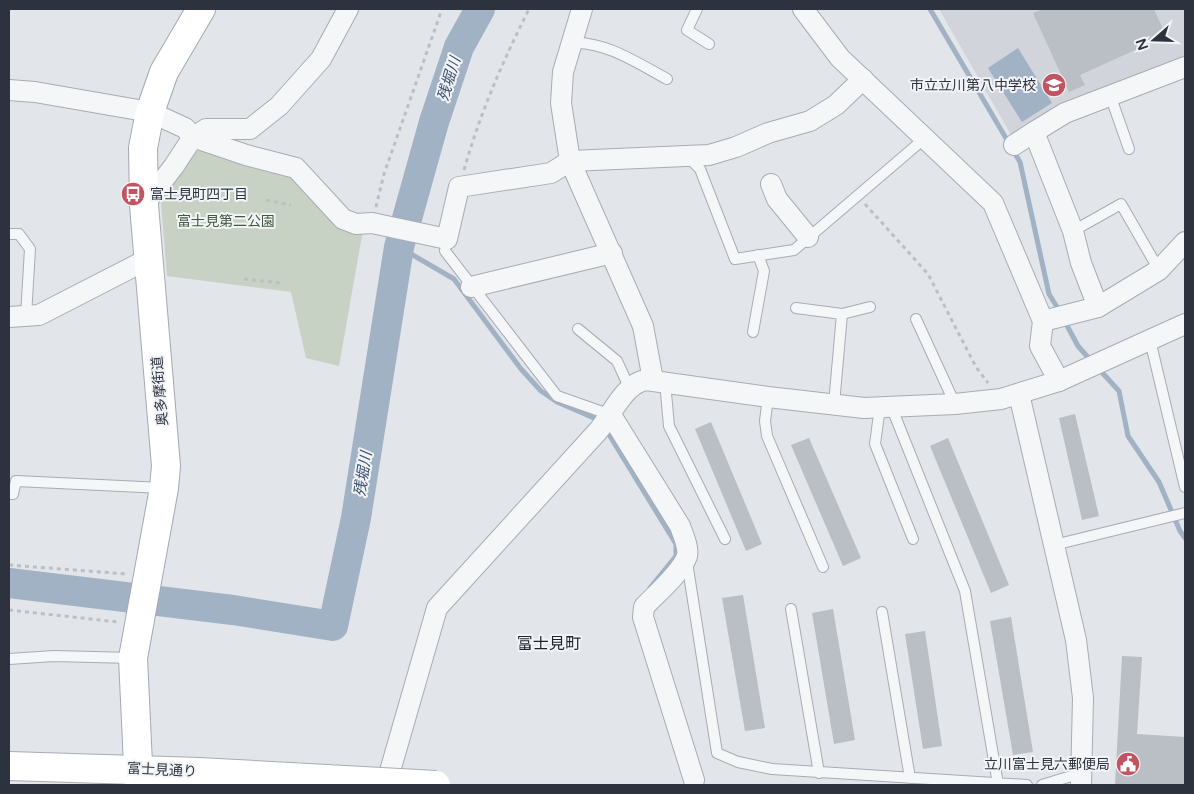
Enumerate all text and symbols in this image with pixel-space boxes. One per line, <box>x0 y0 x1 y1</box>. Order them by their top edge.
north arrow <box>1129 15 1179 65</box>
text: N <box>1132 36 1152 52</box>
water label: 残堀川 <box>434 53 465 103</box>
school or university icon: 市立立川第八中学校 <box>1041 72 1067 98</box>
place label: 市立立川第八中学校 <box>910 77 1036 94</box>
bus stop icon: 富士見町四丁目 <box>120 181 146 207</box>
place label: 富士見町四丁目 <box>150 186 248 203</box>
park label: 富士見第二公園 <box>177 213 275 230</box>
street label: 奥多摩街道 <box>148 355 172 427</box>
water label: 残堀川 <box>351 448 376 498</box>
district label: 富士見町 <box>517 634 581 654</box>
public building icon: 立川富士見六郵便局 <box>1115 751 1141 777</box>
place label: 立川富士見六郵便局 <box>984 756 1110 773</box>
street label: 富士見通り <box>127 760 197 780</box>

